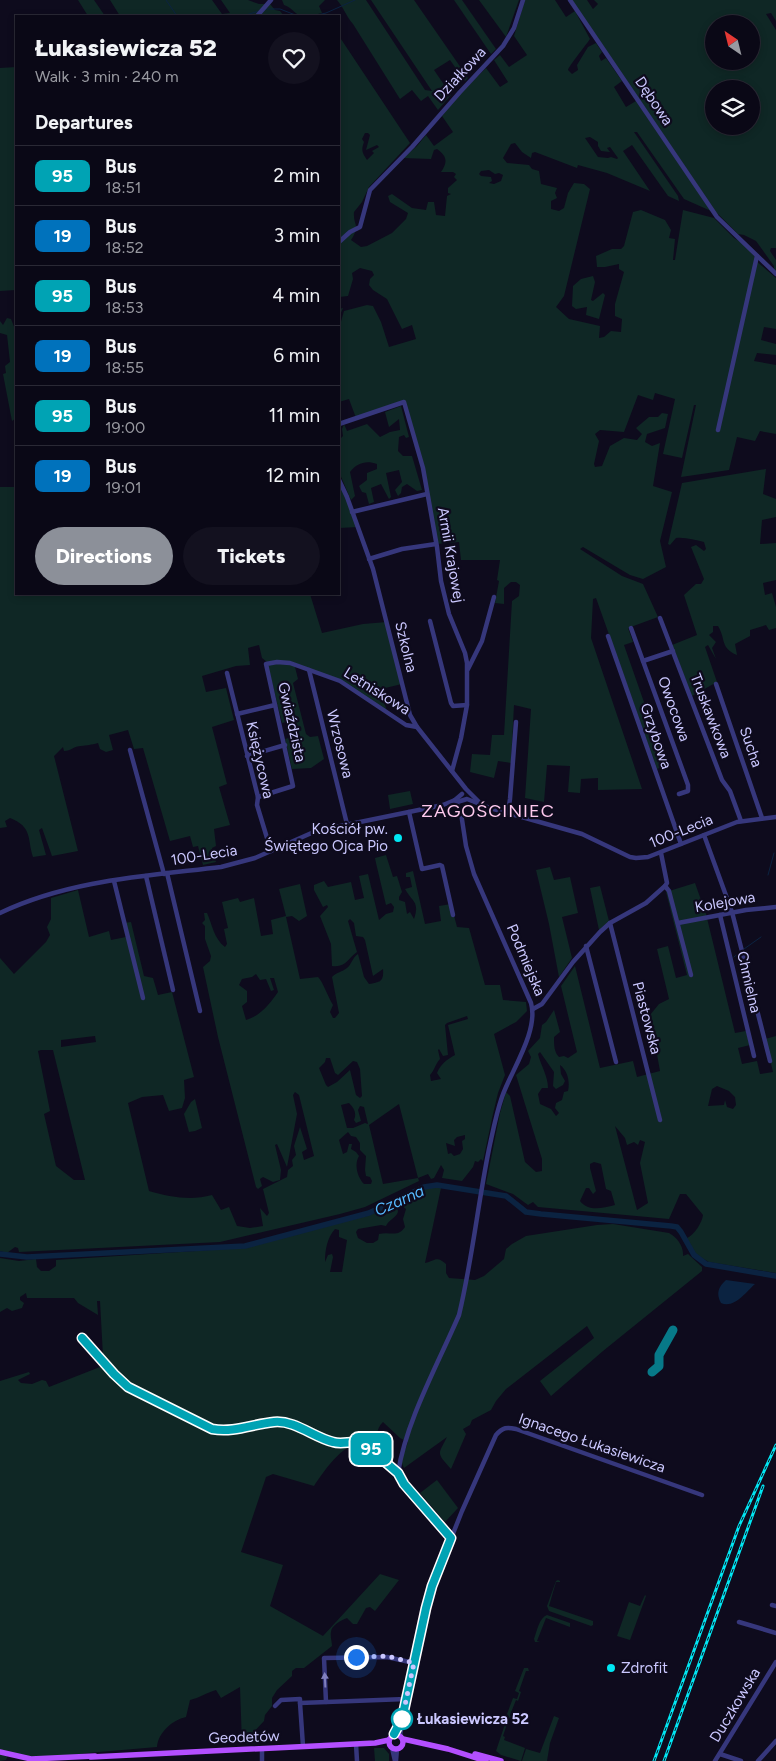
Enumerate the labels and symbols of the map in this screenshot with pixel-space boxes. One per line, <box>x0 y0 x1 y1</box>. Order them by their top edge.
north arrow <box>705 15 760 70</box>
street label: Działkowa <box>430 43 490 105</box>
street label: Dębowa <box>631 73 677 129</box>
street label: Armii Krajowej <box>434 506 468 604</box>
street label: Szkolna <box>391 620 421 674</box>
street label: Letniskowa <box>340 663 414 719</box>
street label: Truskawkowa <box>687 671 735 761</box>
street label: Owocowa <box>654 674 694 744</box>
street label: Gwiaździsta <box>274 680 310 764</box>
street label: Grzybowa <box>636 701 676 771</box>
street label: Wrzosowa <box>323 708 357 780</box>
street label: Księżycowa <box>242 720 278 800</box>
street label: Sucha <box>736 724 766 770</box>
district label: ZAGOŚCINIEC <box>421 800 555 822</box>
street label: 100-Lecia <box>647 810 715 852</box>
place label: Kościół pw. Świętego Ojca Pio <box>264 820 388 855</box>
marker: Kościół pw. Świętego Ojca Pio <box>392 832 404 844</box>
street label: 100-Lecia <box>170 841 238 869</box>
street label: Kolejowa <box>693 888 757 916</box>
street label: Podmiejska <box>503 921 549 999</box>
street label: Chmielna <box>733 949 765 1015</box>
street label: Piastowska <box>629 980 665 1056</box>
water label: Czarna <box>371 1181 427 1220</box>
street label: Ignacego Łukasiewicza <box>516 1409 668 1477</box>
line badge: 95 <box>348 1433 394 1465</box>
your location <box>344 1645 369 1670</box>
place label: Zdrofit <box>621 1659 668 1677</box>
marker: Zdrofit <box>605 1662 617 1674</box>
street label: Duczkowska <box>706 1665 764 1745</box>
one-way arrow <box>320 1672 328 1688</box>
marker: Łukasiewicza 52 <box>391 1708 413 1730</box>
place label: Łukasiewicza 52 <box>417 1710 529 1728</box>
street label: Geodetów <box>208 1727 280 1747</box>

